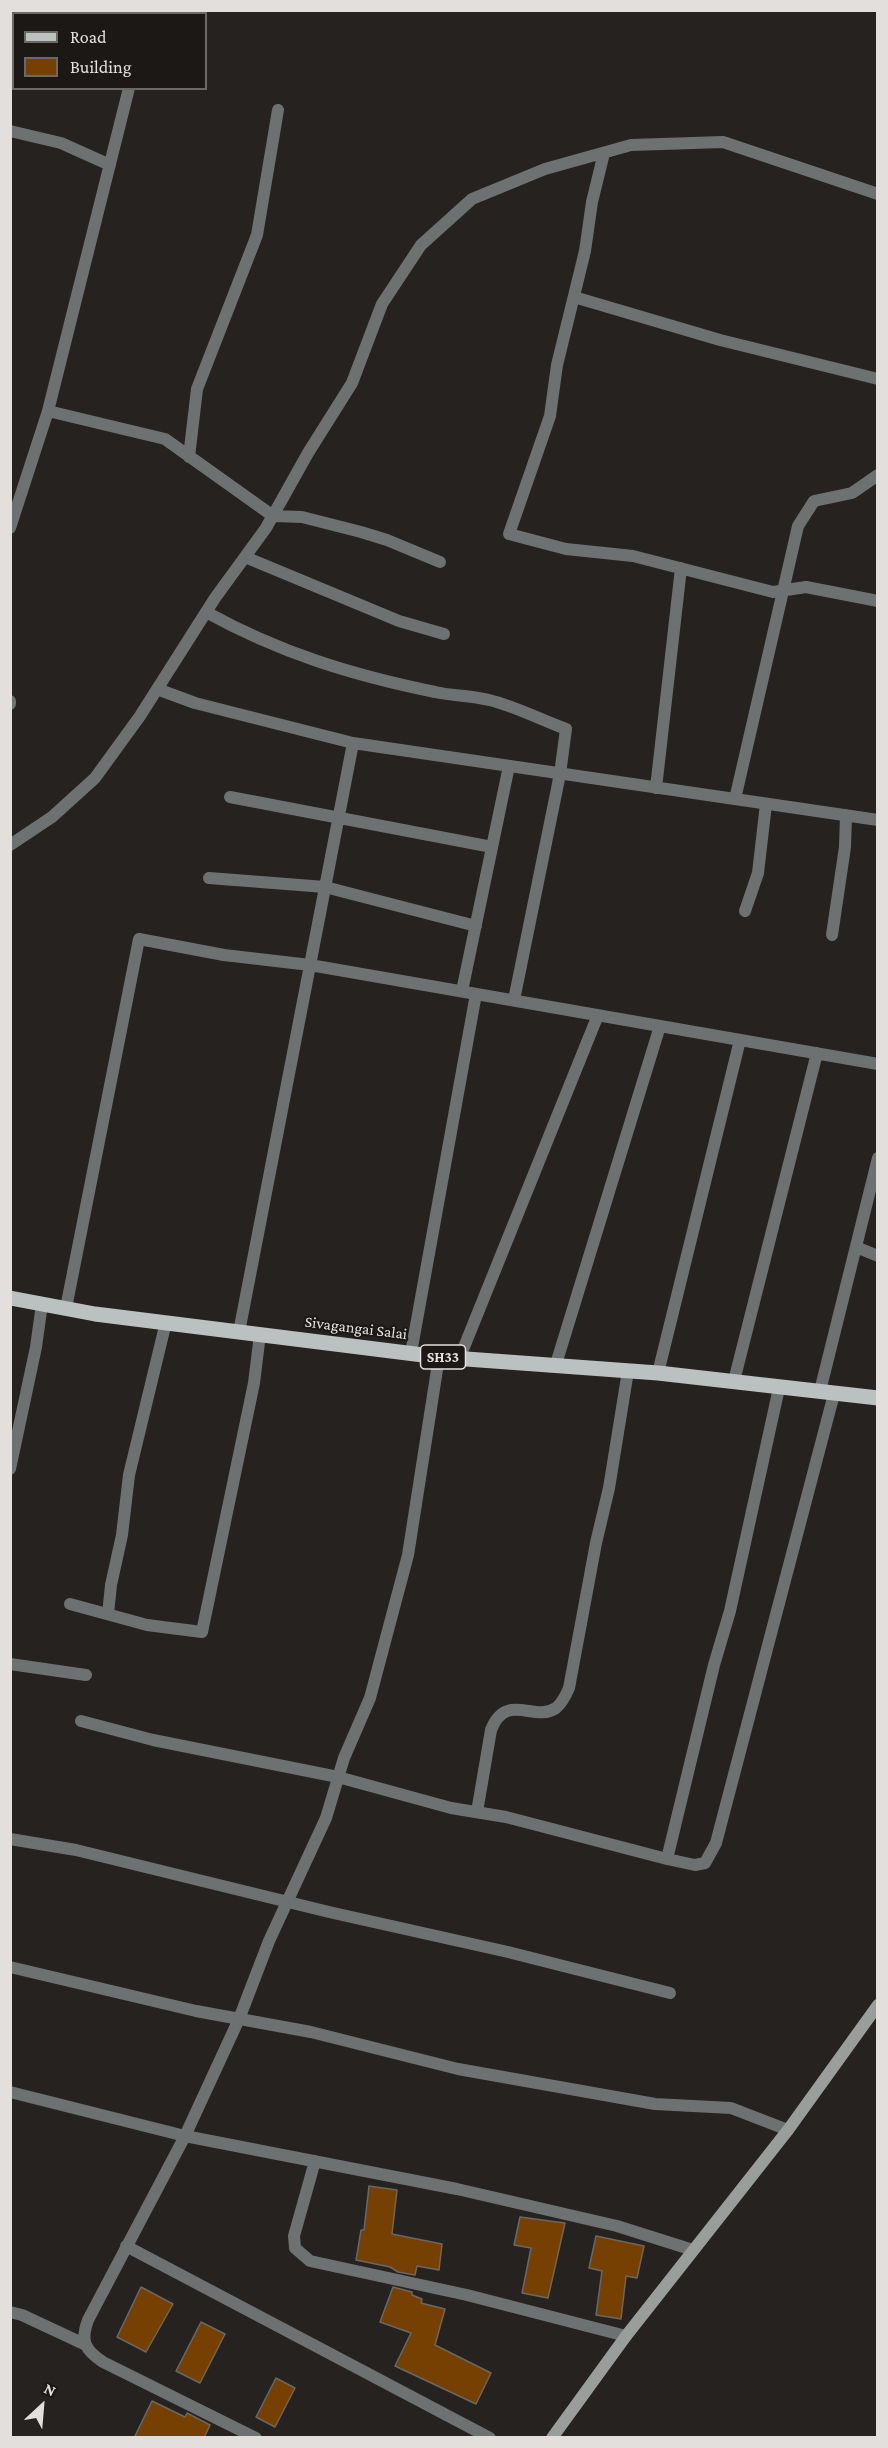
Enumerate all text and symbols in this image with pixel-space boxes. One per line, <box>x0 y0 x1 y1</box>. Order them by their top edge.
legend <box>12 12 207 90</box>
text: Road <box>70 27 107 47</box>
text: Building <box>70 57 131 77</box>
street label: Sivagangai Salai <box>304 1312 408 1344</box>
road number: SH33 <box>420 1345 466 1369</box>
north arrow <box>12 2376 72 2436</box>
text: N <box>41 2379 59 2399</box>

